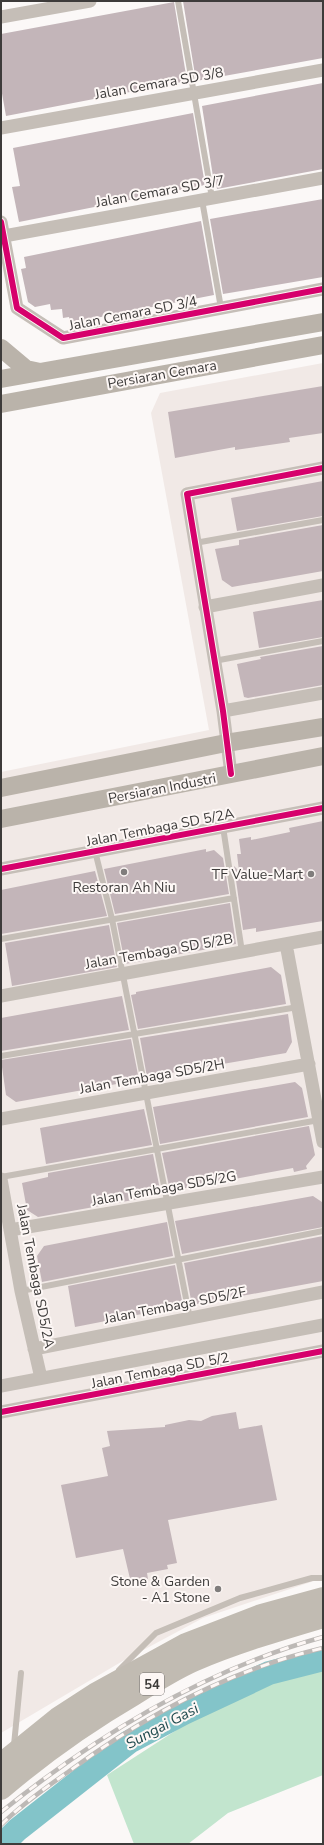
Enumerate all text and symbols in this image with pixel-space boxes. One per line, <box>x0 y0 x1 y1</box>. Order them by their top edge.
street label: Jalan Cemara SD 3/8 <box>92 63 225 104</box>
street label: Jalan Cemara SD 3/7 <box>93 171 226 212</box>
street label: Jalan Cemara SD 3/4 <box>66 292 199 335</box>
street label: Persiaran Cemara <box>106 356 218 393</box>
street label: Persiaran Industri <box>106 769 218 808</box>
street label: Jalan Tembaga SD 5/2A <box>84 804 236 851</box>
place label: TF Value-Mart <box>212 865 303 884</box>
marker: Restoran Ah Niu <box>119 867 129 877</box>
marker: TF Value-Mart <box>306 869 316 879</box>
place label: Restoran Ah Niu <box>72 878 176 897</box>
street label: Jalan Tembaga SD 5/2B <box>83 929 234 974</box>
street label: Jalan Tembaga SD5/2H <box>77 1054 226 1099</box>
street label: Jalan Tembaga SD5/2G <box>89 1166 238 1211</box>
street label: Jalan Tembaga SD5/2A <box>12 1201 59 1350</box>
street label: Jalan Tembaga SD5/2F <box>102 1282 248 1329</box>
street label: Jalan Tembaga SD 5/2 <box>89 1348 231 1393</box>
place label: Stone & Garden - A1 Stone <box>110 1572 210 1607</box>
marker: Stone & Garden - A1 Stone <box>213 1584 223 1594</box>
road number: 54 <box>140 1673 164 1695</box>
water label: Sungai Gasi <box>122 1698 202 1754</box>

